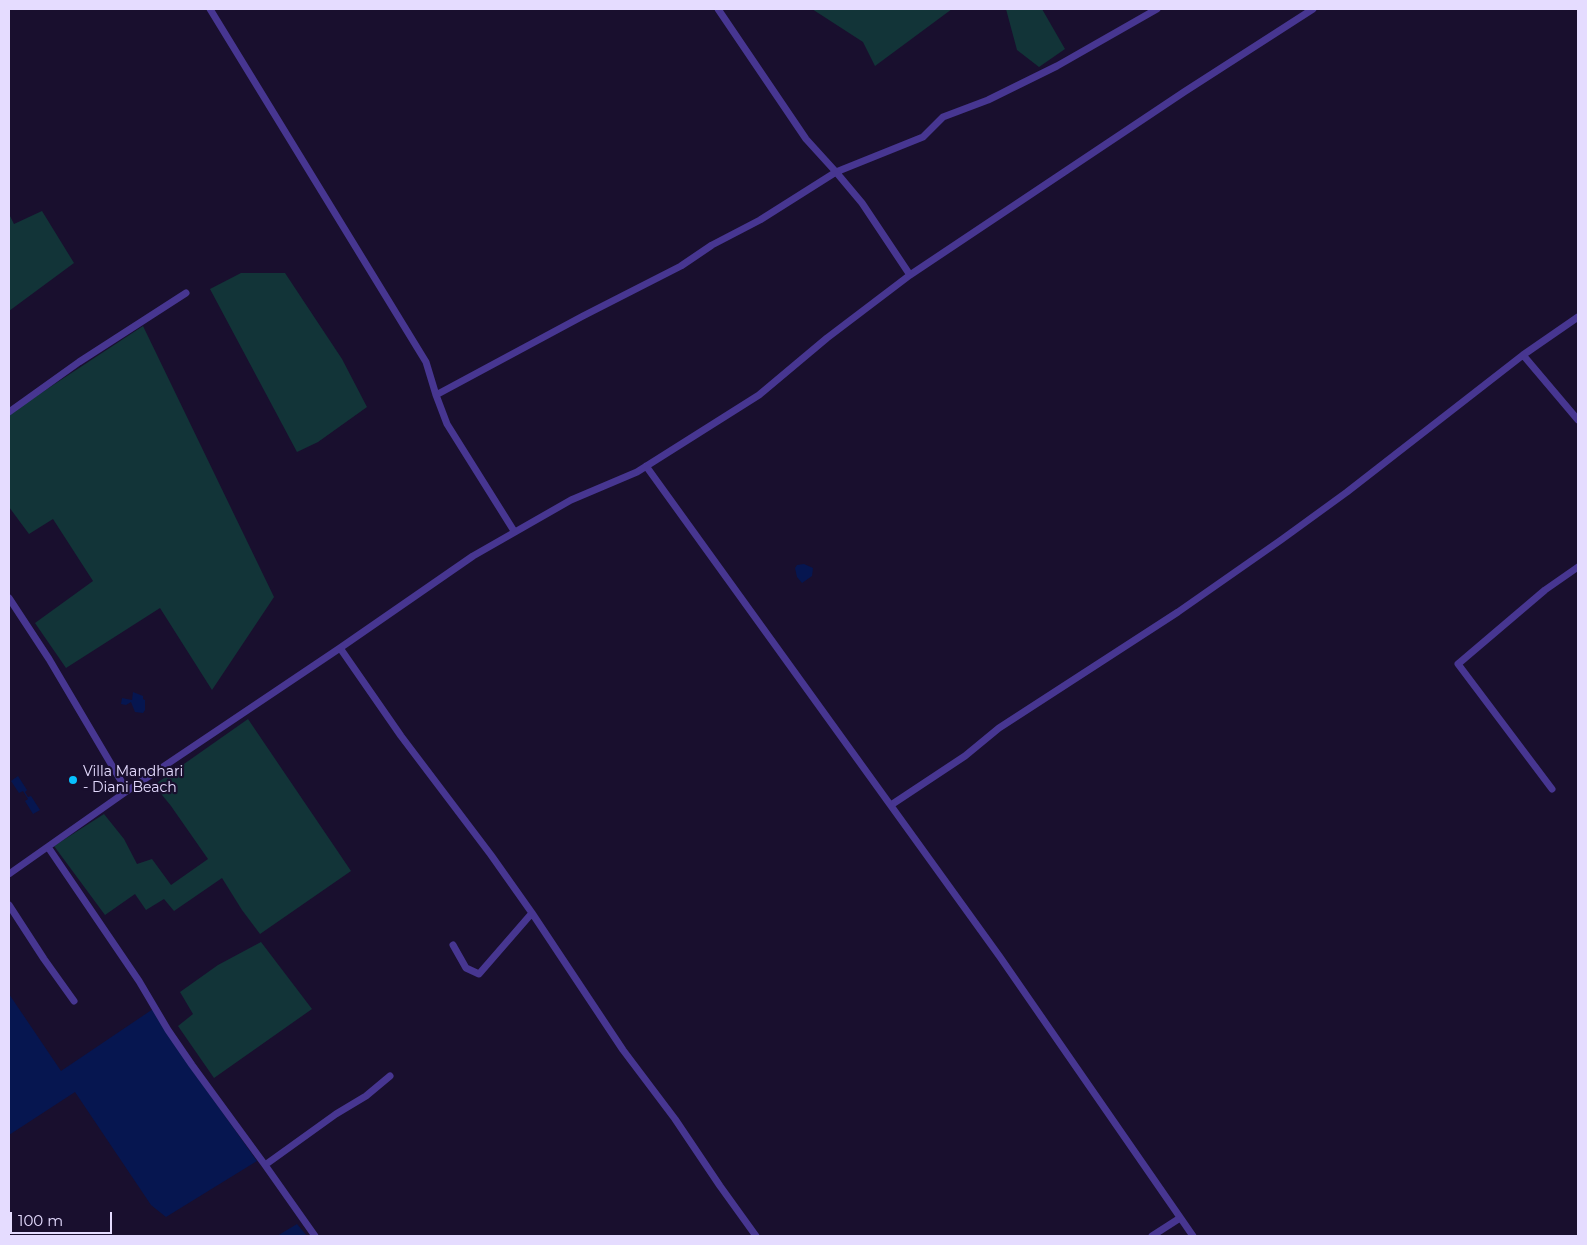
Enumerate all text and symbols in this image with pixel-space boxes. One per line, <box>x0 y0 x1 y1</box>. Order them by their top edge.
place label: Villa Mandhari - Diani Beach <box>83 764 183 796</box>
marker: Villa Mandhari - Diani Beach <box>67 774 79 786</box>
scale bar <box>12 1202 115 1234</box>
text: 100 m <box>18 1211 63 1230</box>

